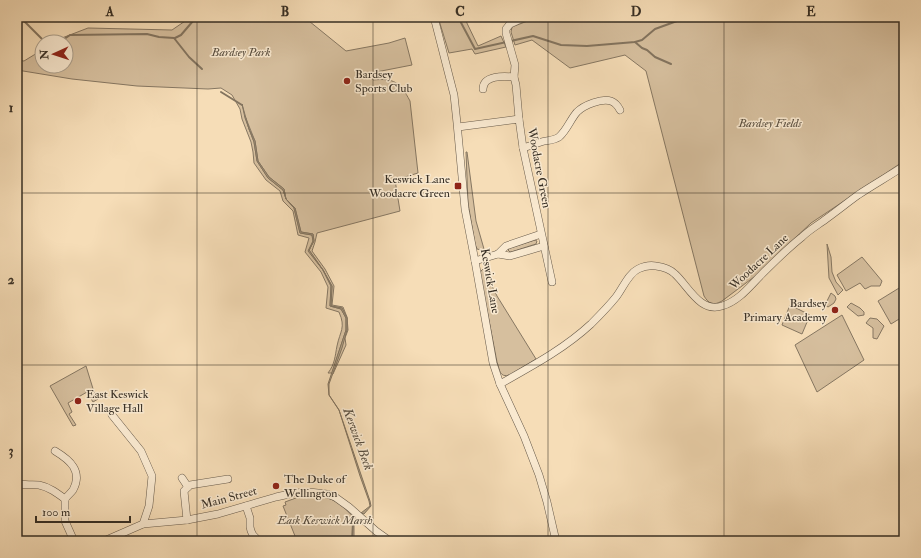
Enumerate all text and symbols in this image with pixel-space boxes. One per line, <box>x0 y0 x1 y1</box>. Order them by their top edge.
text: A <box>105 4 115 20</box>
text: B <box>281 4 289 20</box>
text: C <box>455 4 465 20</box>
text: D <box>631 4 642 20</box>
text: E <box>806 4 816 20</box>
north arrow <box>34 34 74 74</box>
park label: Bardsey Park <box>211 45 270 60</box>
text: N <box>38 48 51 61</box>
place label: Bardsey Sports Club <box>355 67 413 96</box>
marker: Bardsey Sports Club <box>342 76 352 86</box>
text: 1 <box>9 100 14 116</box>
park label: Bardsey Fields <box>737 116 802 131</box>
street label: Woodacre Green <box>524 126 554 209</box>
place label: Keswick Lane Woodacre Green <box>368 172 450 201</box>
marker: Keswick Lane Woodacre Green <box>453 181 463 191</box>
street label: Woodacre Lane <box>726 231 792 294</box>
street label: Keswick Lane <box>477 247 503 315</box>
text: 2 <box>8 272 15 288</box>
place label: Bardsey Primary Academy <box>743 296 828 325</box>
marker: Bardsey Primary Academy <box>830 305 840 315</box>
place label: East Keswick Village Hall <box>86 387 149 416</box>
marker: East Keswick Village Hall <box>73 396 83 406</box>
water label: Keswick Beck <box>339 405 377 472</box>
text: 3 <box>9 443 14 459</box>
place label: The Duke of Wellington <box>283 472 348 501</box>
marker: The Duke of Wellington <box>271 481 281 491</box>
street label: Main Street <box>199 483 259 513</box>
scale bar <box>36 498 130 524</box>
text: 100 m <box>42 505 71 520</box>
park label: Eask Keswick Marsh <box>276 513 373 528</box>

